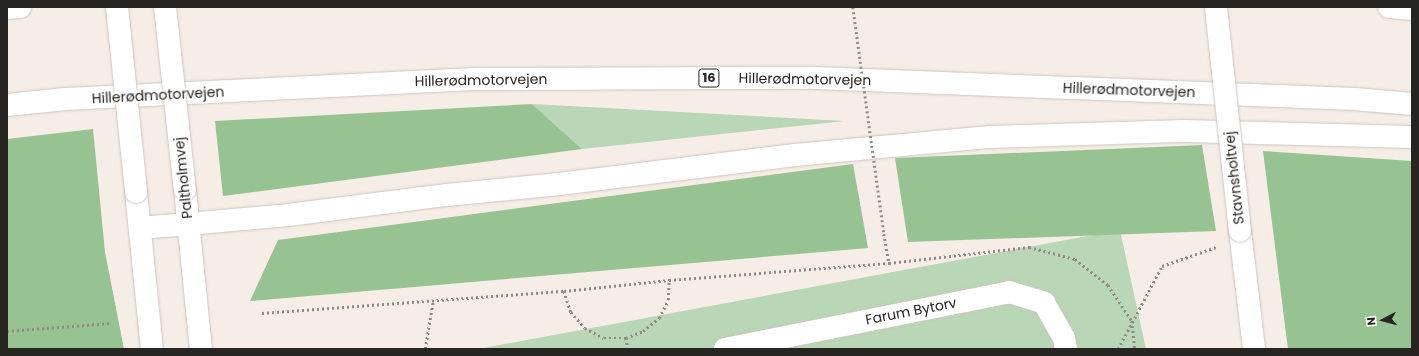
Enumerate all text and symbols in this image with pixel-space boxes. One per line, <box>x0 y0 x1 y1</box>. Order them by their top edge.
road number: 16 <box>698 67 720 89</box>
street label: Hillerødmotorvejen <box>739 69 871 89</box>
street label: Hillerødmotorvejen <box>415 70 547 90</box>
street label: Hillerødmotorvejen <box>1062 79 1196 101</box>
street label: Hillerødmotorvejen <box>91 83 225 107</box>
street label: Stavnsholtvej <box>1221 131 1247 225</box>
street label: Paltholmvej <box>170 136 196 220</box>
street label: Farum Bytorv <box>864 294 958 328</box>
north arrow <box>1363 300 1403 340</box>
text: N <box>1363 316 1379 326</box>

